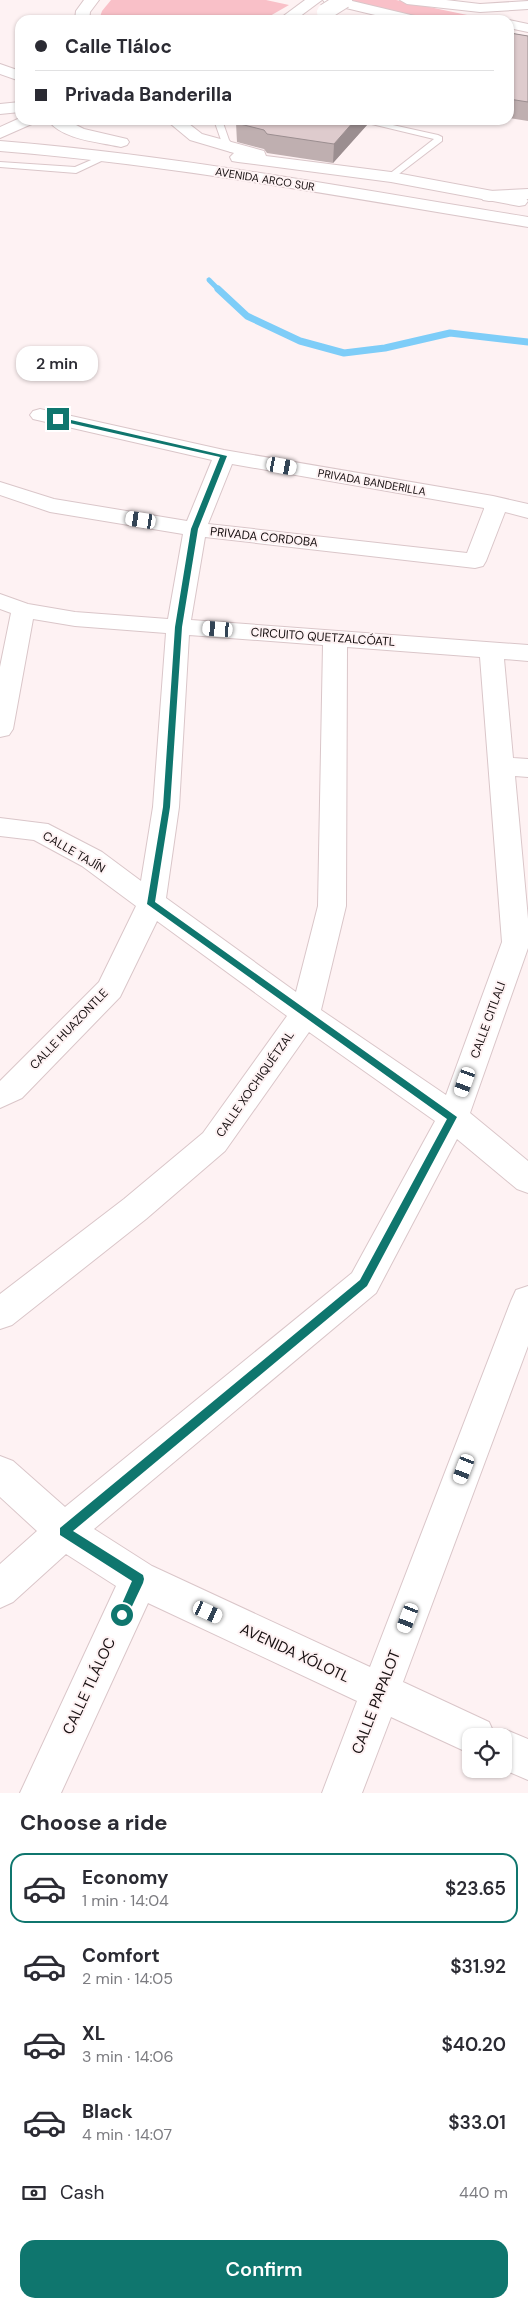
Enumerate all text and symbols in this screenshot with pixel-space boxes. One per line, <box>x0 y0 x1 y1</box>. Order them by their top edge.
text: Calle Tláloc <box>65 34 172 59</box>
text: Privada Banderilla <box>65 82 232 107</box>
street label: AVENIDA ARCO SUR <box>214 164 316 194</box>
callout: 2 min <box>17 346 99 382</box>
text: 2 min <box>36 353 78 374</box>
route end <box>47 408 69 430</box>
car <box>265 456 298 476</box>
street label: PRIVADA BANDERILLA <box>317 466 427 498</box>
car <box>125 510 156 530</box>
street label: PRIVADA CORDOBA <box>209 523 319 551</box>
car <box>202 620 233 638</box>
street label: CIRCUITO QUETZALCÓATL <box>250 624 396 650</box>
street label: CALLE TAJÍN <box>40 828 108 876</box>
street label: CALLE CITLALI <box>467 979 509 1061</box>
street label: CALLE HUAZONTLE <box>26 985 112 1073</box>
street label: CALLE XOCHIQUÉTZAL <box>212 1028 298 1140</box>
car <box>452 1065 477 1099</box>
car <box>451 1452 476 1486</box>
car <box>191 1599 224 1625</box>
car <box>395 1601 420 1635</box>
route start <box>111 1604 133 1626</box>
street label: AVENIDA XÓLOTL <box>237 1619 353 1687</box>
street label: CALLE TLÁLOC <box>58 1634 120 1737</box>
street label: CALLE PAPALOT <box>347 1647 405 1757</box>
map controls <box>462 1728 512 1778</box>
button: locate <box>462 1728 512 1778</box>
text: Choose a ride <box>20 1808 168 1837</box>
text: Economy <box>82 1865 169 1890</box>
icon: car <box>22 1866 67 1911</box>
text: $23.65 <box>445 1876 506 1901</box>
text: 1 min · 14:04 <box>82 1890 169 1911</box>
text: Comfort <box>82 1943 160 1968</box>
icon: car <box>22 1944 67 1989</box>
text: $31.92 <box>450 1954 506 1979</box>
text: 2 min · 14:05 <box>82 1968 173 1989</box>
text: XL <box>82 2021 105 2046</box>
icon: car <box>22 2022 67 2067</box>
text: $40.20 <box>441 2032 506 2057</box>
text: 3 min · 14:06 <box>82 2046 174 2067</box>
text: Black <box>82 2099 133 2124</box>
icon: car <box>22 2100 67 2145</box>
text: $33.01 <box>448 2110 506 2135</box>
text: 4 min · 14:07 <box>82 2124 172 2145</box>
icon: cash <box>20 2179 48 2207</box>
text: Cash <box>60 2180 104 2205</box>
text: 440 m <box>459 2182 508 2203</box>
button: Confirm <box>20 2240 508 2298</box>

